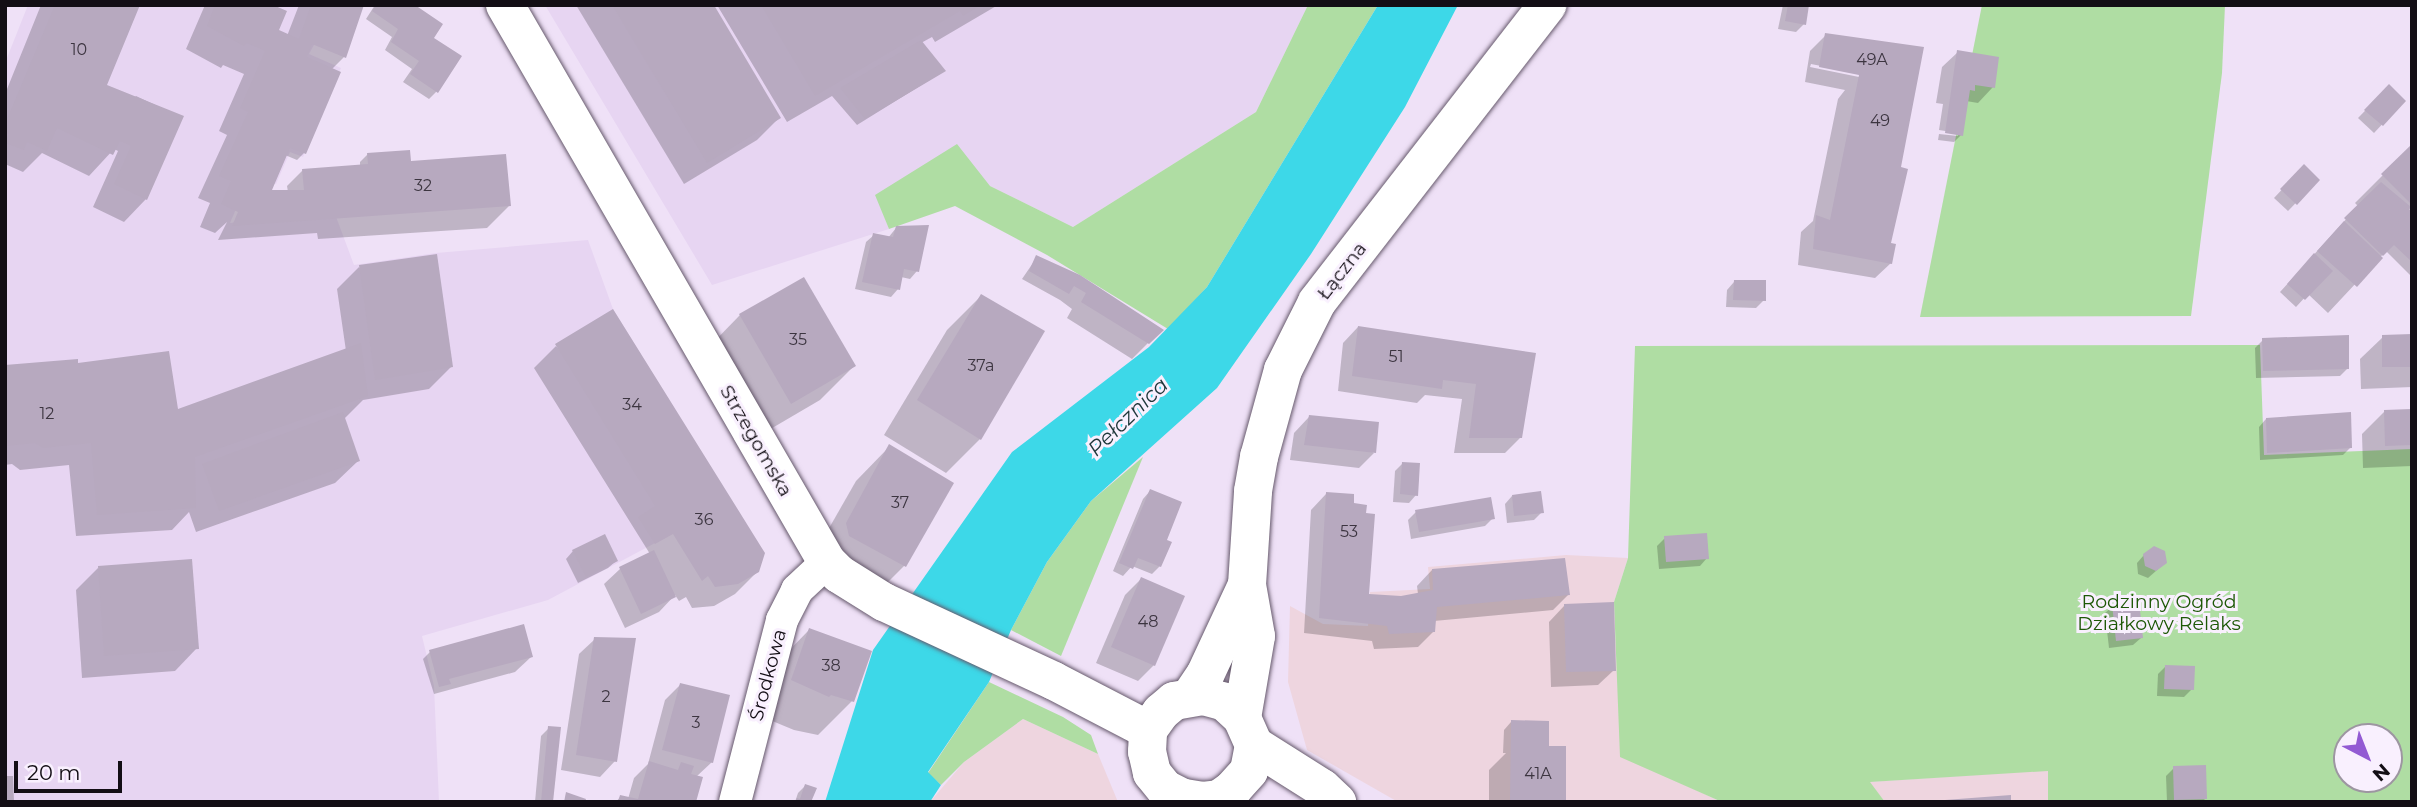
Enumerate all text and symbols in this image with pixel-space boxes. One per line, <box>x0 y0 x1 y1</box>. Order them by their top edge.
house number: 10 <box>71 40 87 60</box>
house number: 49A <box>1856 50 1888 70</box>
house number: 49 <box>1870 111 1890 131</box>
house number: 32 <box>414 176 432 196</box>
street label: Łączna <box>1312 238 1372 304</box>
house number: 35 <box>789 330 807 350</box>
house number: 51 <box>1389 347 1403 367</box>
house number: 37a <box>967 356 995 376</box>
water label: Pełcznica <box>1083 373 1173 461</box>
street label: Strzegomska <box>715 381 797 501</box>
house number: 34 <box>622 395 642 415</box>
house number: 12 <box>40 404 54 424</box>
house number: 37 <box>891 493 909 513</box>
house number: 36 <box>695 510 713 530</box>
house number: 53 <box>1340 522 1358 542</box>
park label: Rodzinny Ogród Działkowy Relaks <box>2077 591 2241 635</box>
house number: 48 <box>1138 612 1158 632</box>
street label: Środkowa <box>745 627 791 723</box>
house number: 38 <box>821 656 841 676</box>
house number: 2 <box>601 687 611 707</box>
house number: 3 <box>691 713 701 733</box>
north arrow <box>2333 723 2403 793</box>
scale bar <box>18 748 126 792</box>
text: N <box>2368 759 2394 786</box>
text: 20 m <box>27 760 81 785</box>
house number: 41A <box>1524 764 1552 784</box>

